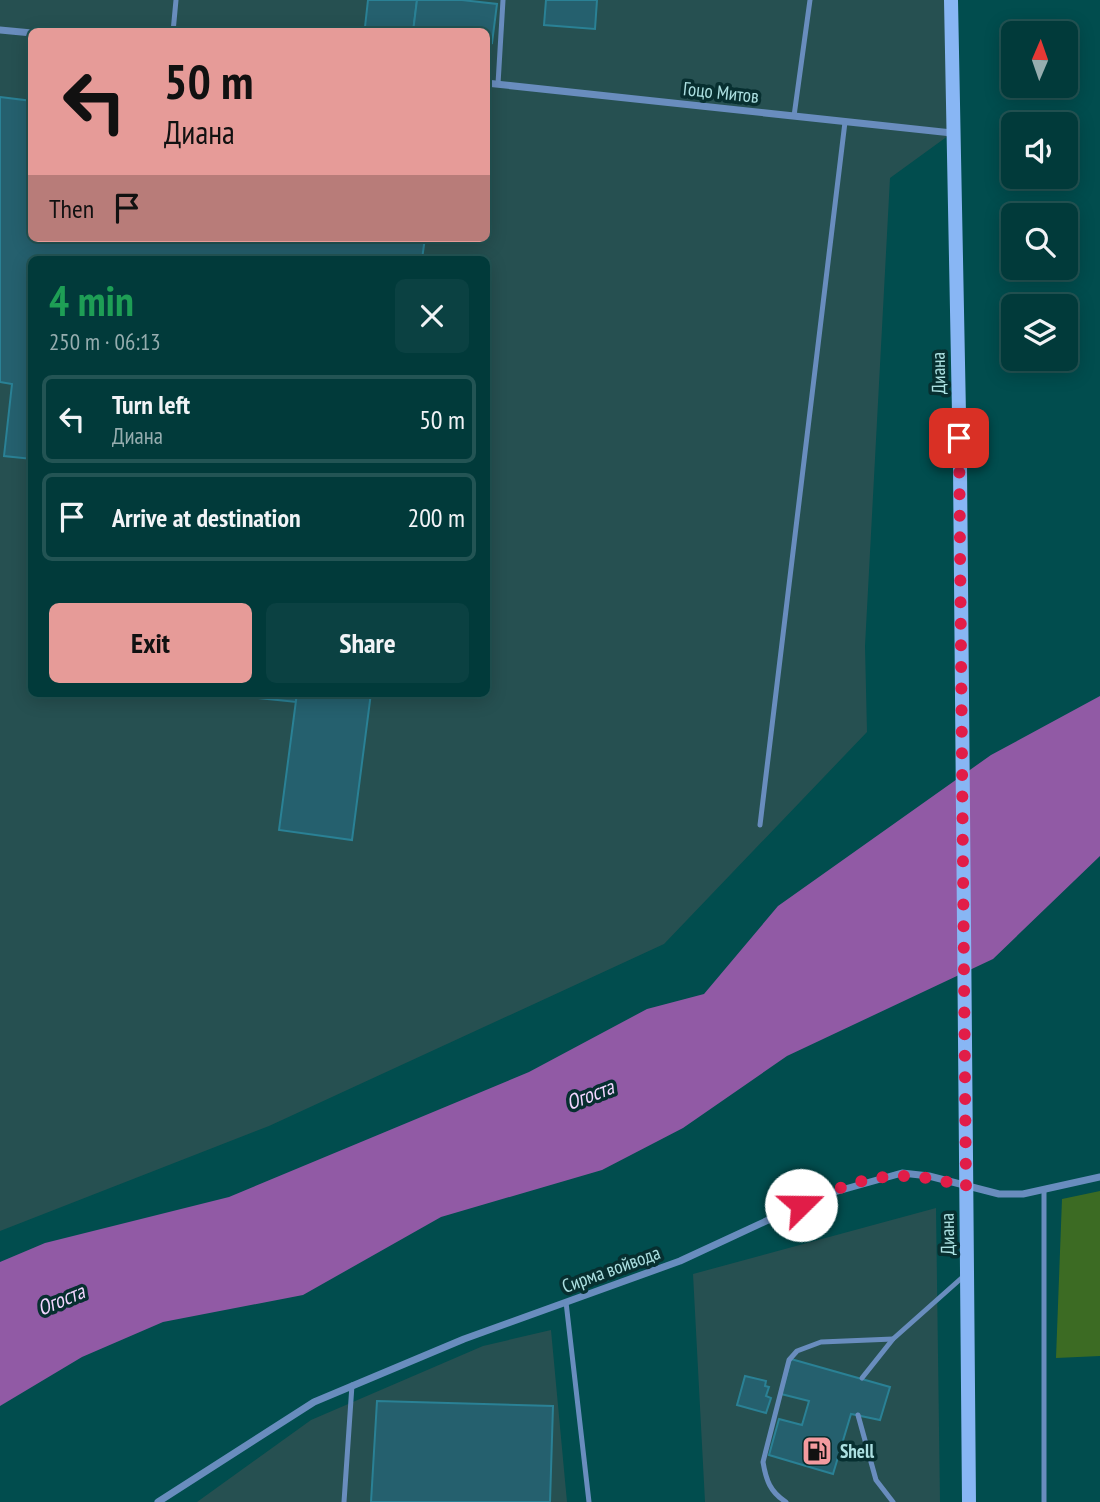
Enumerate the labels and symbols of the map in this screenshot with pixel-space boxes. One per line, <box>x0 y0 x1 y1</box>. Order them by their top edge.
north arrow <box>1001 21 1078 98</box>
street label: Гоцо Митов <box>682 76 760 108</box>
street label: Диана <box>926 352 950 394</box>
pin <box>929 408 989 468</box>
water label: Огоста <box>562 1073 619 1116</box>
position arrow <box>764 1168 838 1242</box>
street label: Диана <box>935 1213 959 1255</box>
street label: Сирма войвода <box>559 1240 663 1298</box>
water label: Огоста <box>33 1277 90 1322</box>
fuel station icon: Shell <box>800 1434 834 1468</box>
place label: Shell <box>840 1439 875 1463</box>

